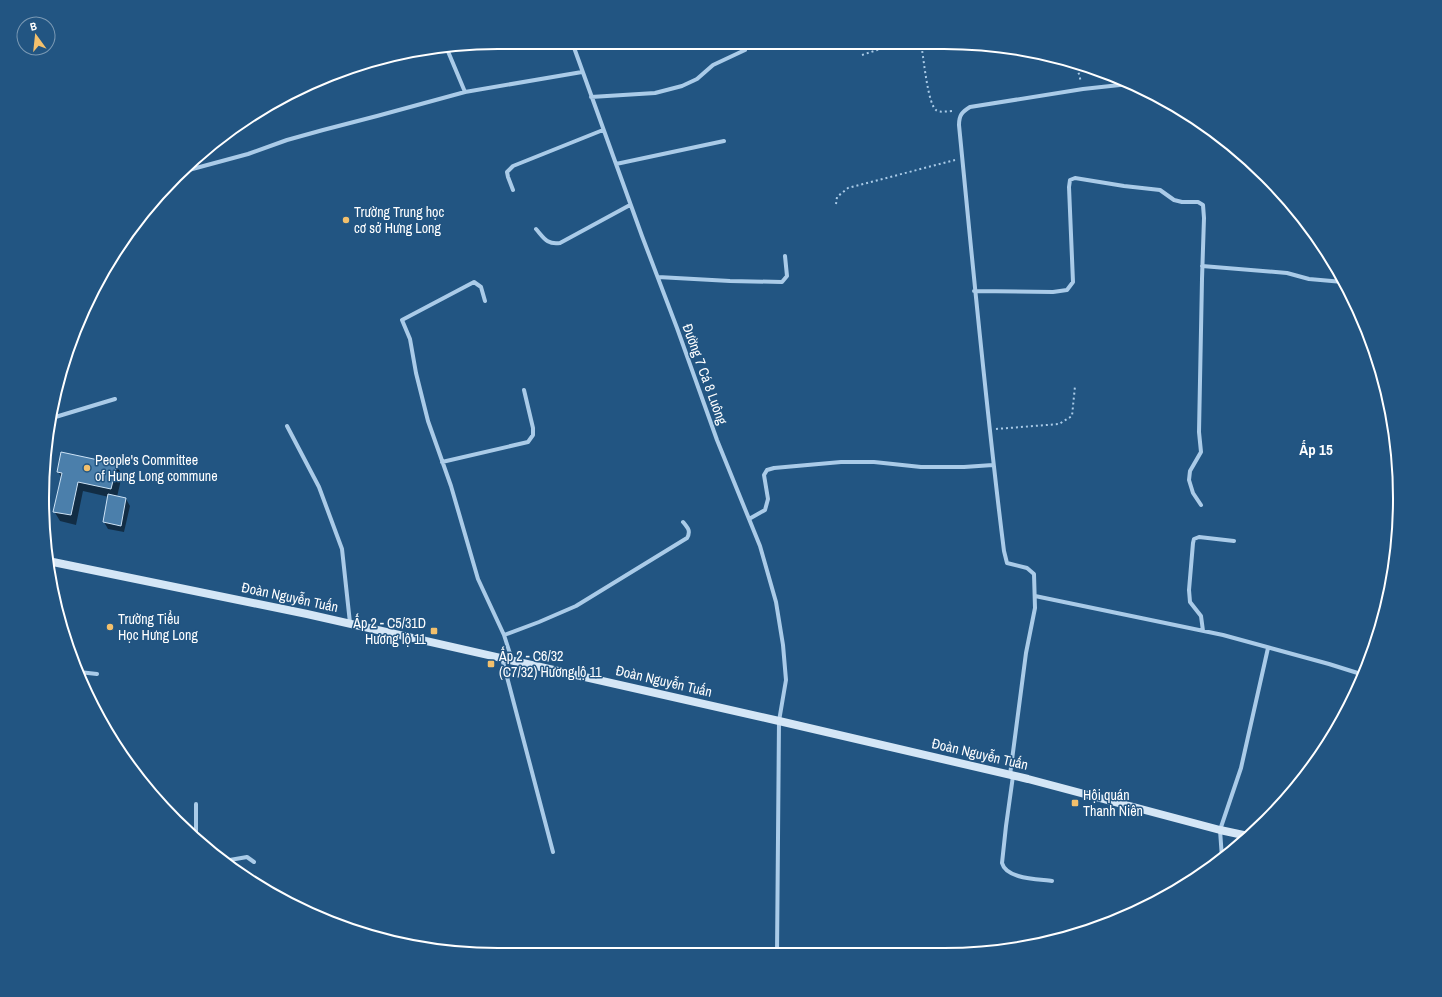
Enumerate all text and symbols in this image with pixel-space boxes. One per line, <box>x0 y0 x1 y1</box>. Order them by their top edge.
north arrow <box>16 16 56 56</box>
text: B <box>28 19 39 34</box>
place label: Trường Trung học cơ sở Hưng Long <box>354 203 444 237</box>
marker: Trường Trung học cơ sở Hưng Long <box>341 215 351 225</box>
street label: Đường 7 Cá 8 Luông <box>678 321 732 427</box>
district label: Ấp 15 <box>1299 439 1333 460</box>
place label: People's Committee of Hung Long commune <box>95 451 218 485</box>
marker: People's Committee of Hung Long commune <box>82 463 92 473</box>
street label: Đoàn Nguyễn Tuấn <box>240 578 340 616</box>
place label: Trường Tiểu Học Hưng Long <box>118 610 198 644</box>
place label: Ấp 2 - C5/31D Hương lộ 11 <box>352 613 427 648</box>
marker: Trường Tiểu Học Hưng Long <box>105 622 115 632</box>
marker: Ấp 2 - C5/31D Hương lộ 11 <box>429 626 439 636</box>
place label: Ấp 2 - C6/32 (C7/32) Hương lộ 11 <box>498 646 602 681</box>
marker: Ấp 2 - C6/32 (C7/32) Hương lộ 11 <box>486 659 496 669</box>
street label: Đoàn Nguyễn Tuấn <box>614 661 714 701</box>
street label: Đoàn Nguyễn Tuấn <box>930 734 1030 774</box>
place label: Hội quán Thanh Niên <box>1083 786 1143 820</box>
marker: Hội quán Thanh Niên <box>1070 798 1080 808</box>

